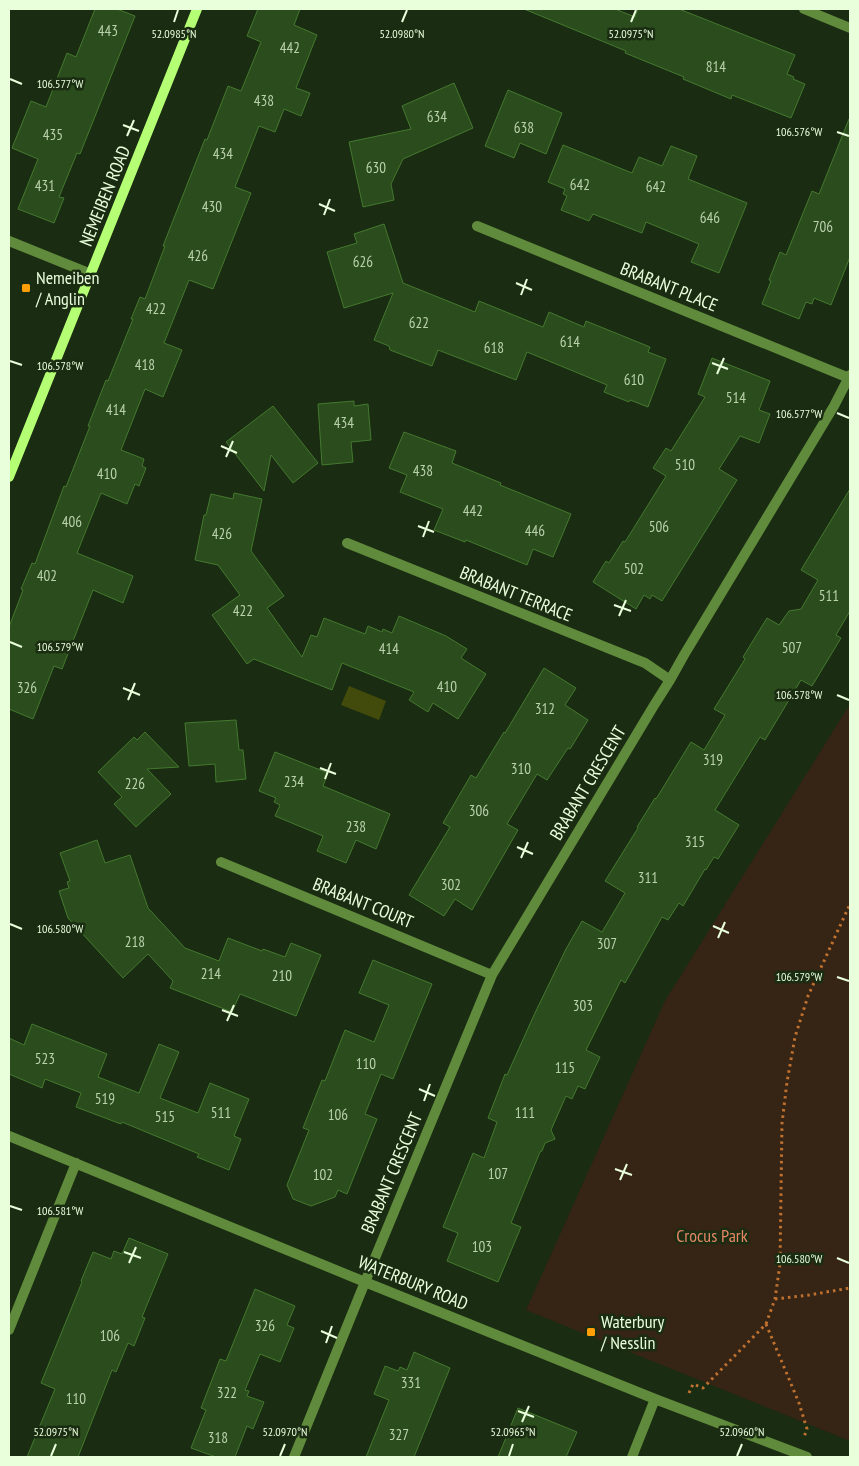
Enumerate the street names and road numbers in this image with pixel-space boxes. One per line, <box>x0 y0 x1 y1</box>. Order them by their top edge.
street label: NEMEIBEN ROAD <box>74 142 135 249</box>
street label: BRABANT PLACE <box>617 257 721 316</box>
street label: BRABANT TERRACE <box>457 560 576 627</box>
street label: BRABANT CRESCENT <box>544 721 631 844</box>
street label: BRABANT COURT <box>310 872 417 933</box>
street label: BRABANT CRESCENT <box>356 1109 427 1237</box>
street label: WATERBURY ROAD <box>355 1250 472 1315</box>

